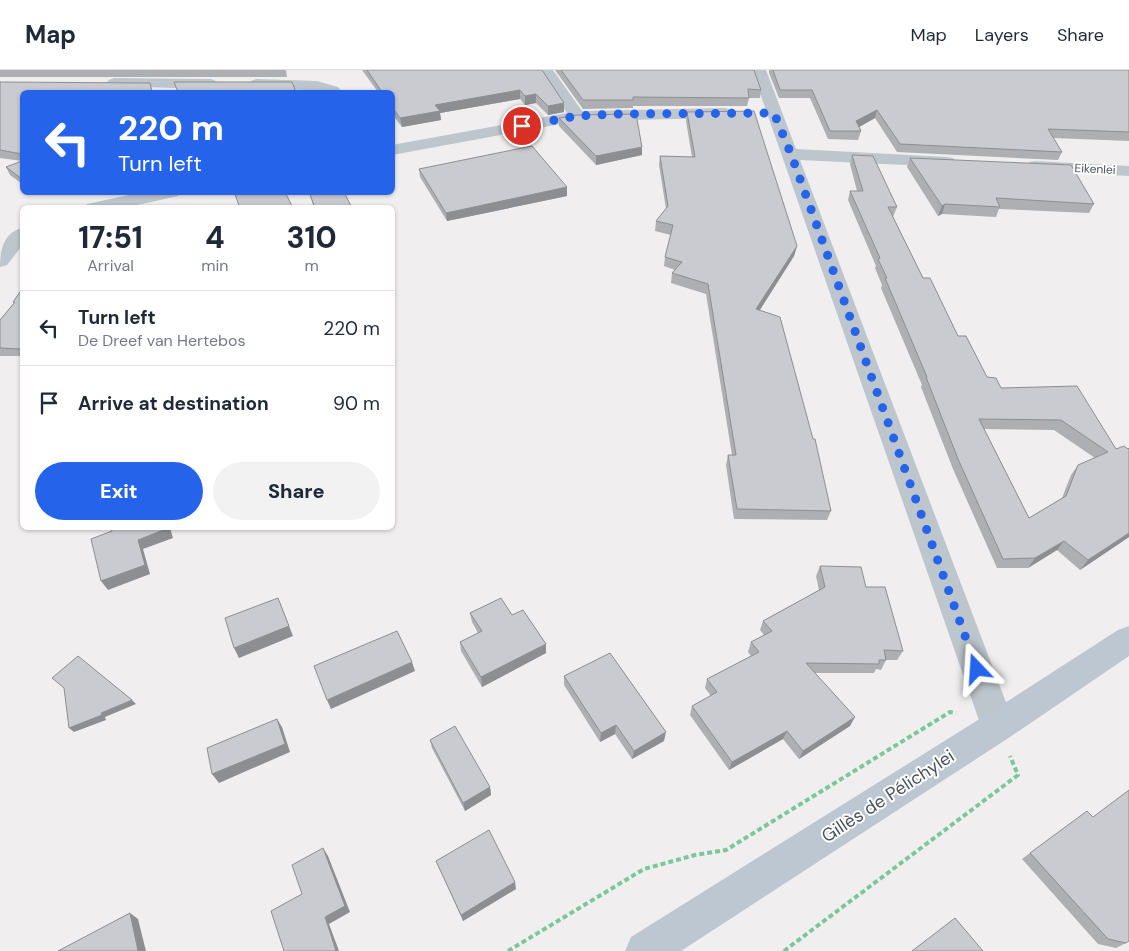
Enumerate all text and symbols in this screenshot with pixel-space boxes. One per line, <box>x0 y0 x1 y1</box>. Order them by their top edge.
text: Map <box>25 19 76 50</box>
text: Map <box>911 23 947 47</box>
text: Layers <box>975 23 1029 47</box>
text: Share <box>1057 23 1104 47</box>
text: 220 m <box>118 105 224 151</box>
pin <box>501 105 543 147</box>
icon: left <box>35 110 100 175</box>
icon: arrive <box>508 112 536 140</box>
text: Turn left <box>118 149 202 178</box>
street label: Eikenlei <box>1074 160 1116 178</box>
text: 17:51 <box>78 218 143 257</box>
text: 4 <box>205 218 225 257</box>
text: 310 <box>287 218 337 257</box>
text: Arrival <box>87 255 134 276</box>
text: min <box>201 255 228 276</box>
text: m <box>305 255 319 276</box>
text: Turn left <box>78 305 156 330</box>
icon: left <box>35 314 63 342</box>
text: 220 m <box>323 316 380 341</box>
text: De Dreef van Hertebos <box>78 330 246 351</box>
icon: arrive <box>35 389 63 417</box>
text: Arrive at destination <box>78 391 269 416</box>
text: 90 m <box>333 391 380 416</box>
button: Exit <box>35 462 203 520</box>
button: Share <box>213 462 380 520</box>
position arrow <box>950 642 1002 694</box>
street label: Gillès de Pélichylei <box>817 744 959 848</box>

